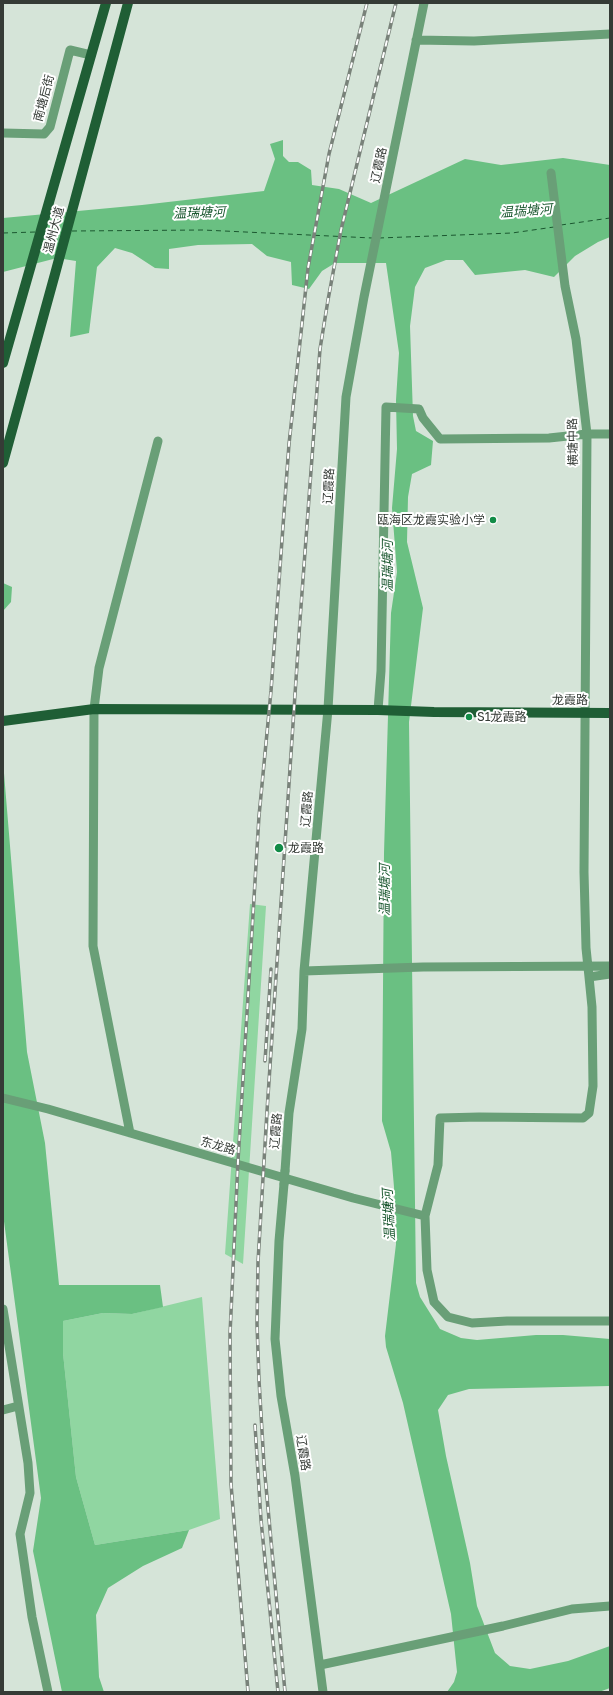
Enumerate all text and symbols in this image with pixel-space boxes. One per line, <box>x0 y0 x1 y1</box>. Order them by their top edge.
street label: 南塘后街 <box>31 73 57 123</box>
street label: 辽霞路 <box>368 146 390 184</box>
water label: 温瑞塘河 <box>500 201 552 221</box>
water label: 温瑞塘河 <box>173 204 225 222</box>
street label: 温州大道 <box>41 205 67 255</box>
street label: 横塘中路 <box>565 418 581 466</box>
street label: 辽霞路 <box>321 468 337 504</box>
place label: 瓯海区龙霞实验小学 <box>377 513 485 527</box>
marker: 瓯海区龙霞实验小学 <box>488 515 498 525</box>
water label: 温瑞塘河 <box>380 540 396 592</box>
street label: 龙霞路 <box>552 693 588 707</box>
place label: S1龙霞路 <box>477 710 526 724</box>
marker: S1龙霞路 <box>464 712 474 722</box>
street label: 辽霞路 <box>298 790 316 828</box>
place label: 龙霞路 <box>288 841 324 855</box>
marker: 龙霞路 <box>273 842 285 854</box>
water label: 温瑞塘河 <box>377 864 393 916</box>
street label: 辽霞路 <box>267 1112 285 1150</box>
street label: 东龙路 <box>199 1134 237 1158</box>
water label: 温瑞塘河 <box>380 1189 398 1241</box>
street label: 辽霞路 <box>293 1434 313 1472</box>

